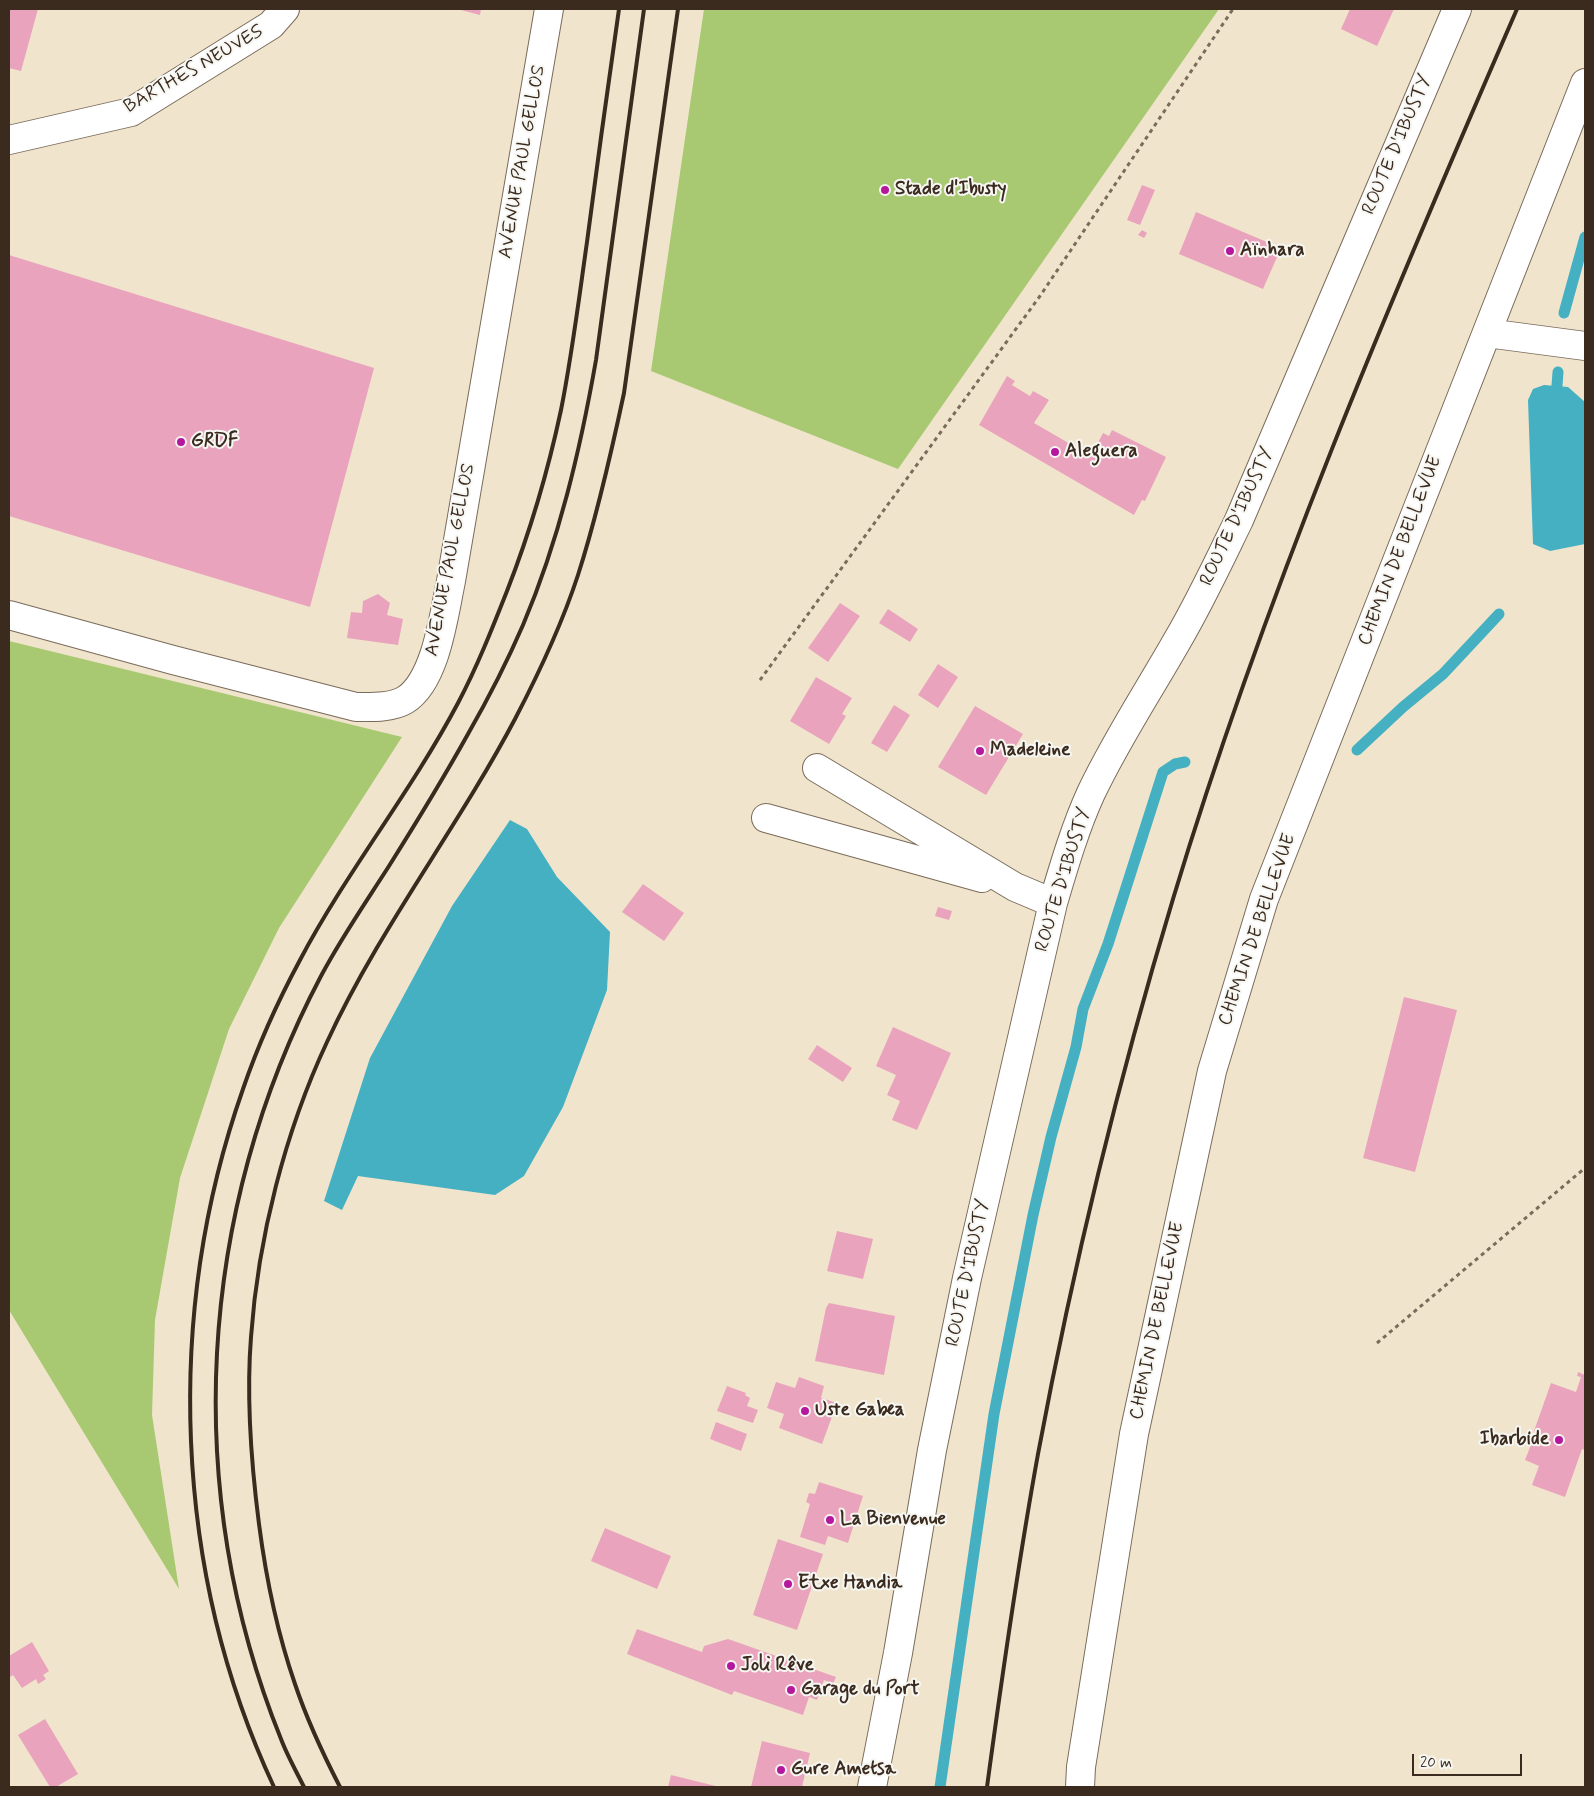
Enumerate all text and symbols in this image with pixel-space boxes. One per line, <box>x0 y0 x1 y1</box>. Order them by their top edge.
street label: BARTHES NEUVES <box>120 21 268 119</box>
street label: AVENUE PAUL GELLOS <box>495 64 551 260</box>
street label: ROUTE D'IBUSTY <box>1358 72 1438 218</box>
place label: Stade d'Ibusty <box>895 179 1007 201</box>
marker: Stade d'Ibusty <box>879 184 891 196</box>
place label: Aïnhara <box>1240 240 1305 262</box>
marker: Aïnhara <box>1224 245 1236 257</box>
place label: GRDF <box>191 431 238 453</box>
marker: GRDF <box>175 436 187 448</box>
place label: Aleguera <box>1065 441 1138 463</box>
street label: ROUTE D'IBUSTY <box>1196 444 1280 590</box>
marker: Aleguera <box>1049 446 1061 458</box>
street label: CHEMIN DE BELLEVUE <box>1354 453 1448 649</box>
street label: AVENUE PAUL GELLOS <box>421 462 481 658</box>
place label: Madeleine <box>990 740 1070 762</box>
marker: Madeleine <box>974 745 986 757</box>
street label: ROUTE D'IBUSTY <box>1031 805 1097 955</box>
street label: CHEMIN DE BELLEVUE <box>1214 831 1302 1029</box>
street label: ROUTE D'IBUSTY <box>942 1197 996 1349</box>
street label: CHEMIN DE BELLEVUE <box>1126 1220 1190 1422</box>
place label: Uste Gabea <box>815 1400 905 1422</box>
marker: Uste Gabea <box>799 1405 811 1417</box>
place label: Ibarbide <box>1480 1429 1549 1451</box>
marker: Ibarbide <box>1553 1434 1565 1446</box>
place label: La Bienvenue <box>840 1509 946 1531</box>
marker: La Bienvenue <box>824 1514 836 1526</box>
place label: Etxe Handia <box>798 1573 902 1595</box>
marker: Etxe Handia <box>782 1578 794 1590</box>
place label: Joli Rêve <box>741 1655 814 1677</box>
marker: Joli Rêve <box>725 1660 737 1672</box>
place label: Garage du Port <box>801 1679 919 1701</box>
marker: Garage du Port <box>785 1684 797 1696</box>
scale bar <box>1414 1744 1524 1776</box>
text: 20 m <box>1420 1753 1452 1773</box>
place label: Gure Ametsa <box>791 1759 896 1781</box>
marker: Gure Ametsa <box>775 1764 787 1776</box>

